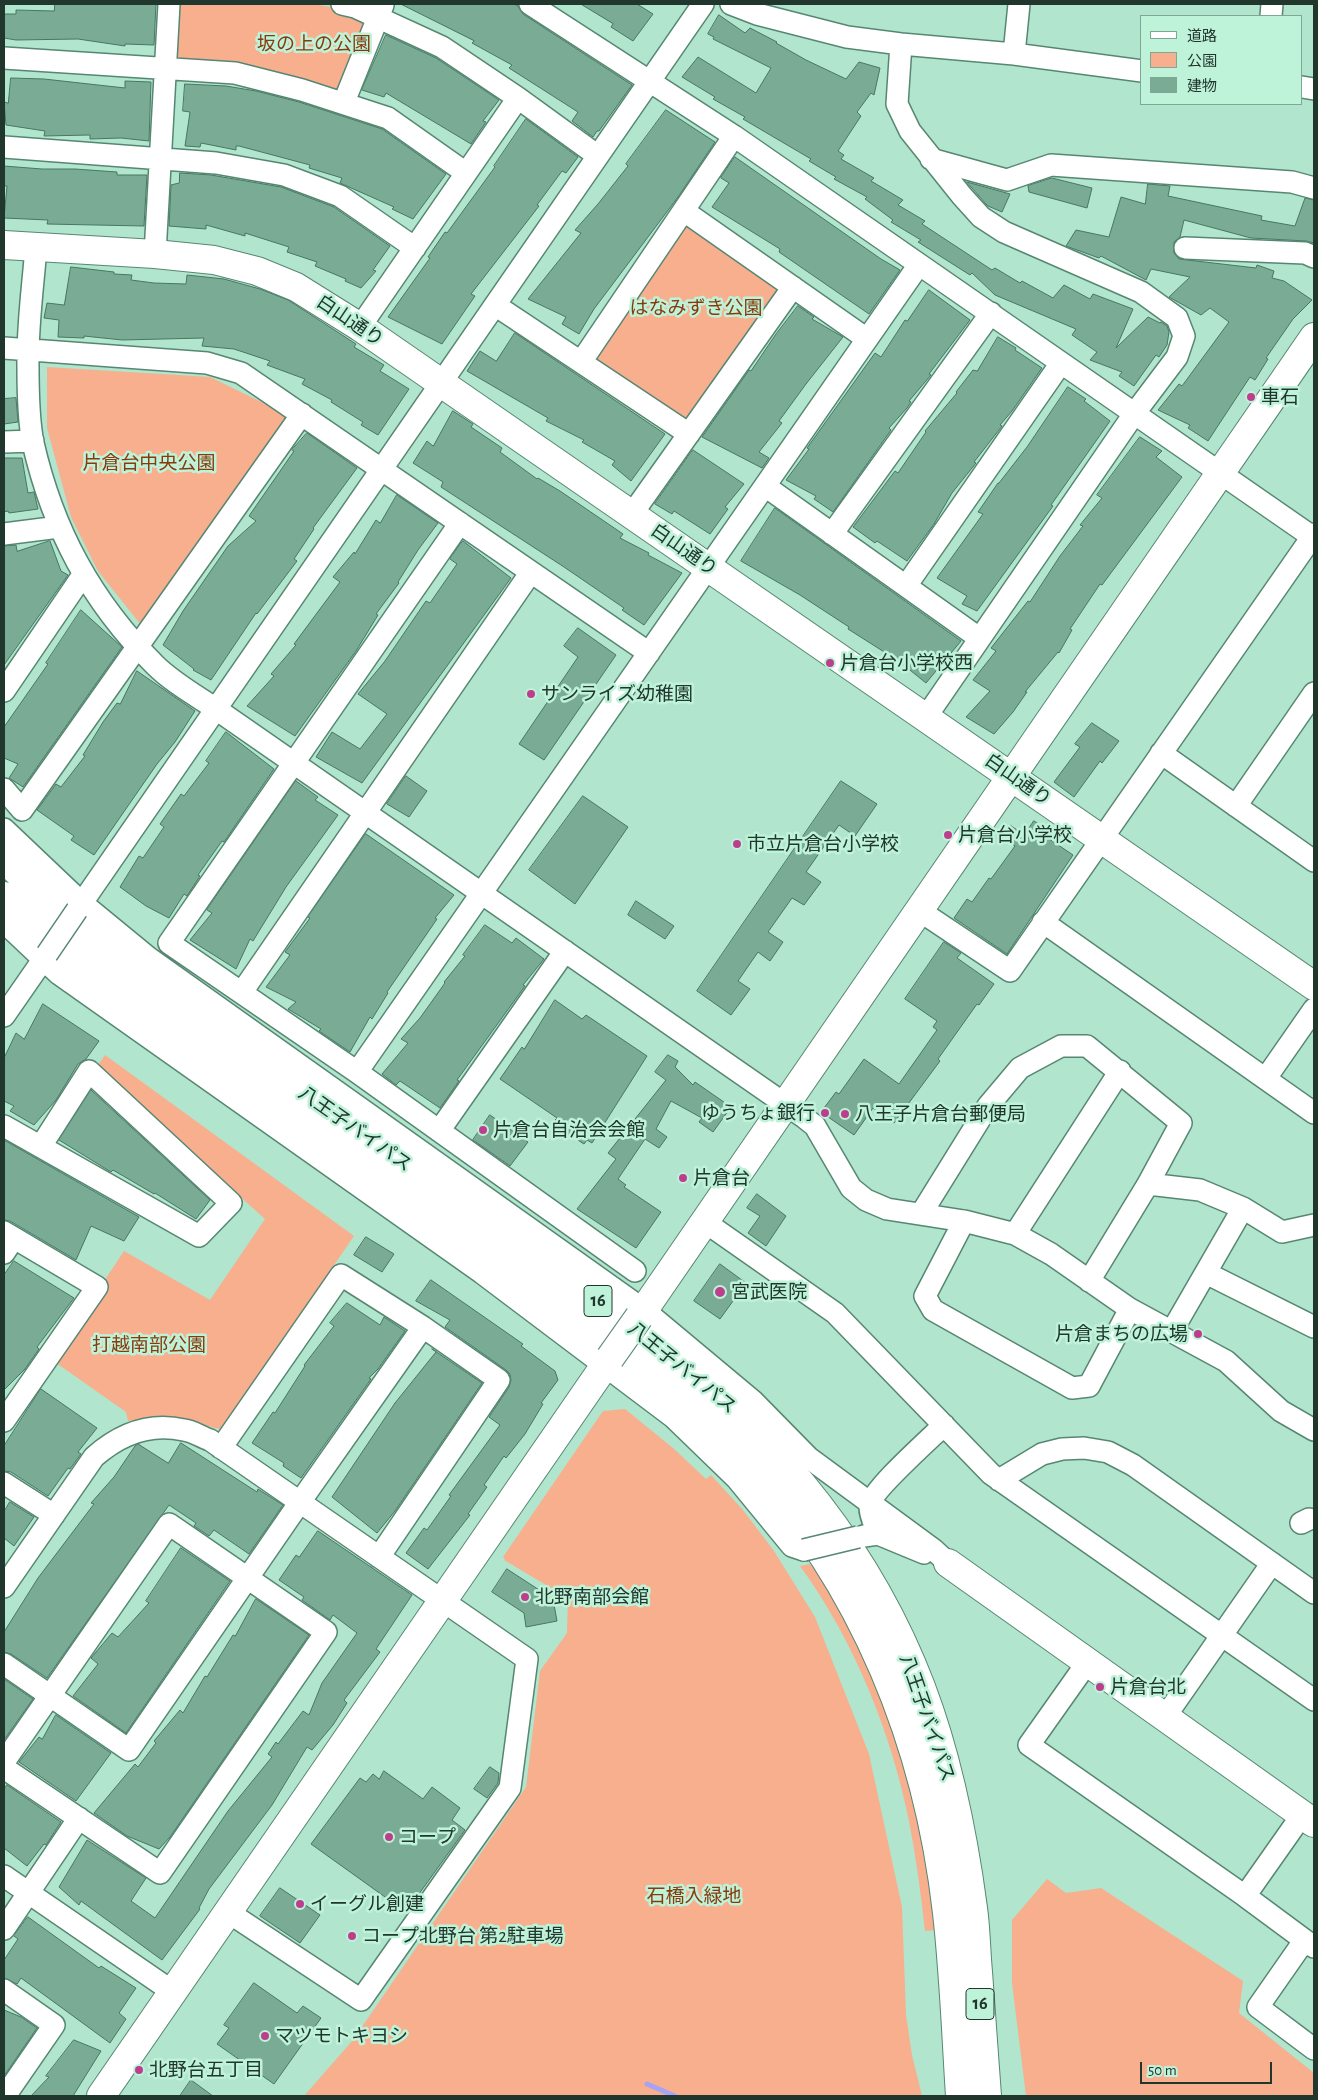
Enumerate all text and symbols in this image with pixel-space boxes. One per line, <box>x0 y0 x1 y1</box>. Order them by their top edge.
legend <box>1140 15 1303 105</box>
text: 道路 <box>1187 29 1217 44</box>
park label: 坂の上の公園 <box>257 33 371 55</box>
text: 公園 <box>1187 54 1217 69</box>
text: 建物 <box>1187 79 1217 94</box>
street label: 白山通り <box>312 290 388 352</box>
park label: はなみずき公園 <box>630 297 762 319</box>
place label: 車石 <box>1261 386 1299 408</box>
marker: 車石 <box>1245 391 1257 403</box>
park label: 片倉台中央公園 <box>83 452 215 474</box>
street label: 白山通り <box>646 519 722 581</box>
place label: 片倉台小学校西 <box>840 652 973 674</box>
marker: 片倉台小学校西 <box>824 657 836 669</box>
place label: サンライズ幼稚園 <box>541 683 693 705</box>
marker: サンライズ幼稚園 <box>525 688 537 700</box>
street label: 白山通り <box>980 749 1056 811</box>
place label: 片倉台小学校 <box>958 824 1072 846</box>
marker: 片倉台小学校 <box>942 829 954 841</box>
place label: 市立片倉台小学校 <box>747 833 899 855</box>
marker: 市立片倉台小学校 <box>731 838 743 850</box>
street label: 八王子バイパス <box>294 1082 416 1176</box>
place label: ゆうちょ銀行 <box>701 1102 815 1124</box>
place label: 八王子片倉台郵便局 <box>855 1103 1026 1125</box>
marker: ゆうちょ銀行 <box>819 1107 831 1119</box>
marker: 八王子片倉台郵便局 <box>839 1108 851 1120</box>
place label: 片倉台自治会会館 <box>493 1119 645 1141</box>
marker: 片倉台自治会会館 <box>477 1124 489 1136</box>
place label: 片倉台 <box>693 1167 750 1189</box>
marker: 片倉台 <box>677 1172 689 1184</box>
place label: 宮武医院 <box>731 1281 807 1303</box>
road number: 16 <box>584 1285 612 1316</box>
marker: 宮武医院 <box>713 1285 727 1299</box>
street label: 八王子バイパス <box>623 1317 741 1419</box>
place label: 片倉まちの広場 <box>1055 1323 1188 1345</box>
marker: 片倉まちの広場 <box>1192 1328 1204 1340</box>
park label: 打越南部公園 <box>92 1334 206 1356</box>
place label: 北野南部会館 <box>535 1586 649 1608</box>
marker: 北野南部会館 <box>519 1591 531 1603</box>
street label: 八王子バイパス <box>895 1651 959 1785</box>
place label: 片倉台北 <box>1110 1676 1186 1698</box>
marker: 片倉台北 <box>1094 1681 1106 1693</box>
place label: コープ <box>399 1826 456 1848</box>
marker: コープ <box>383 1831 395 1843</box>
park label: 石橋入緑地 <box>647 1885 741 1907</box>
place label: イーグル創建 <box>310 1893 424 1915</box>
marker: イーグル創建 <box>294 1898 306 1910</box>
place label: コープ北野台 第2駐車場 <box>362 1925 564 1947</box>
marker: コープ北野台 第2駐車場 <box>346 1930 358 1942</box>
road number: 16 <box>966 1988 994 2020</box>
place label: マツモトキヨシ <box>275 2025 408 2047</box>
marker: マツモトキヨシ <box>259 2030 271 2042</box>
scale bar <box>1143 2052 1276 2084</box>
place label: 北野台五丁目 <box>149 2059 263 2081</box>
text: 50 m <box>1148 2063 1177 2078</box>
marker: 北野台五丁目 <box>133 2064 145 2076</box>

